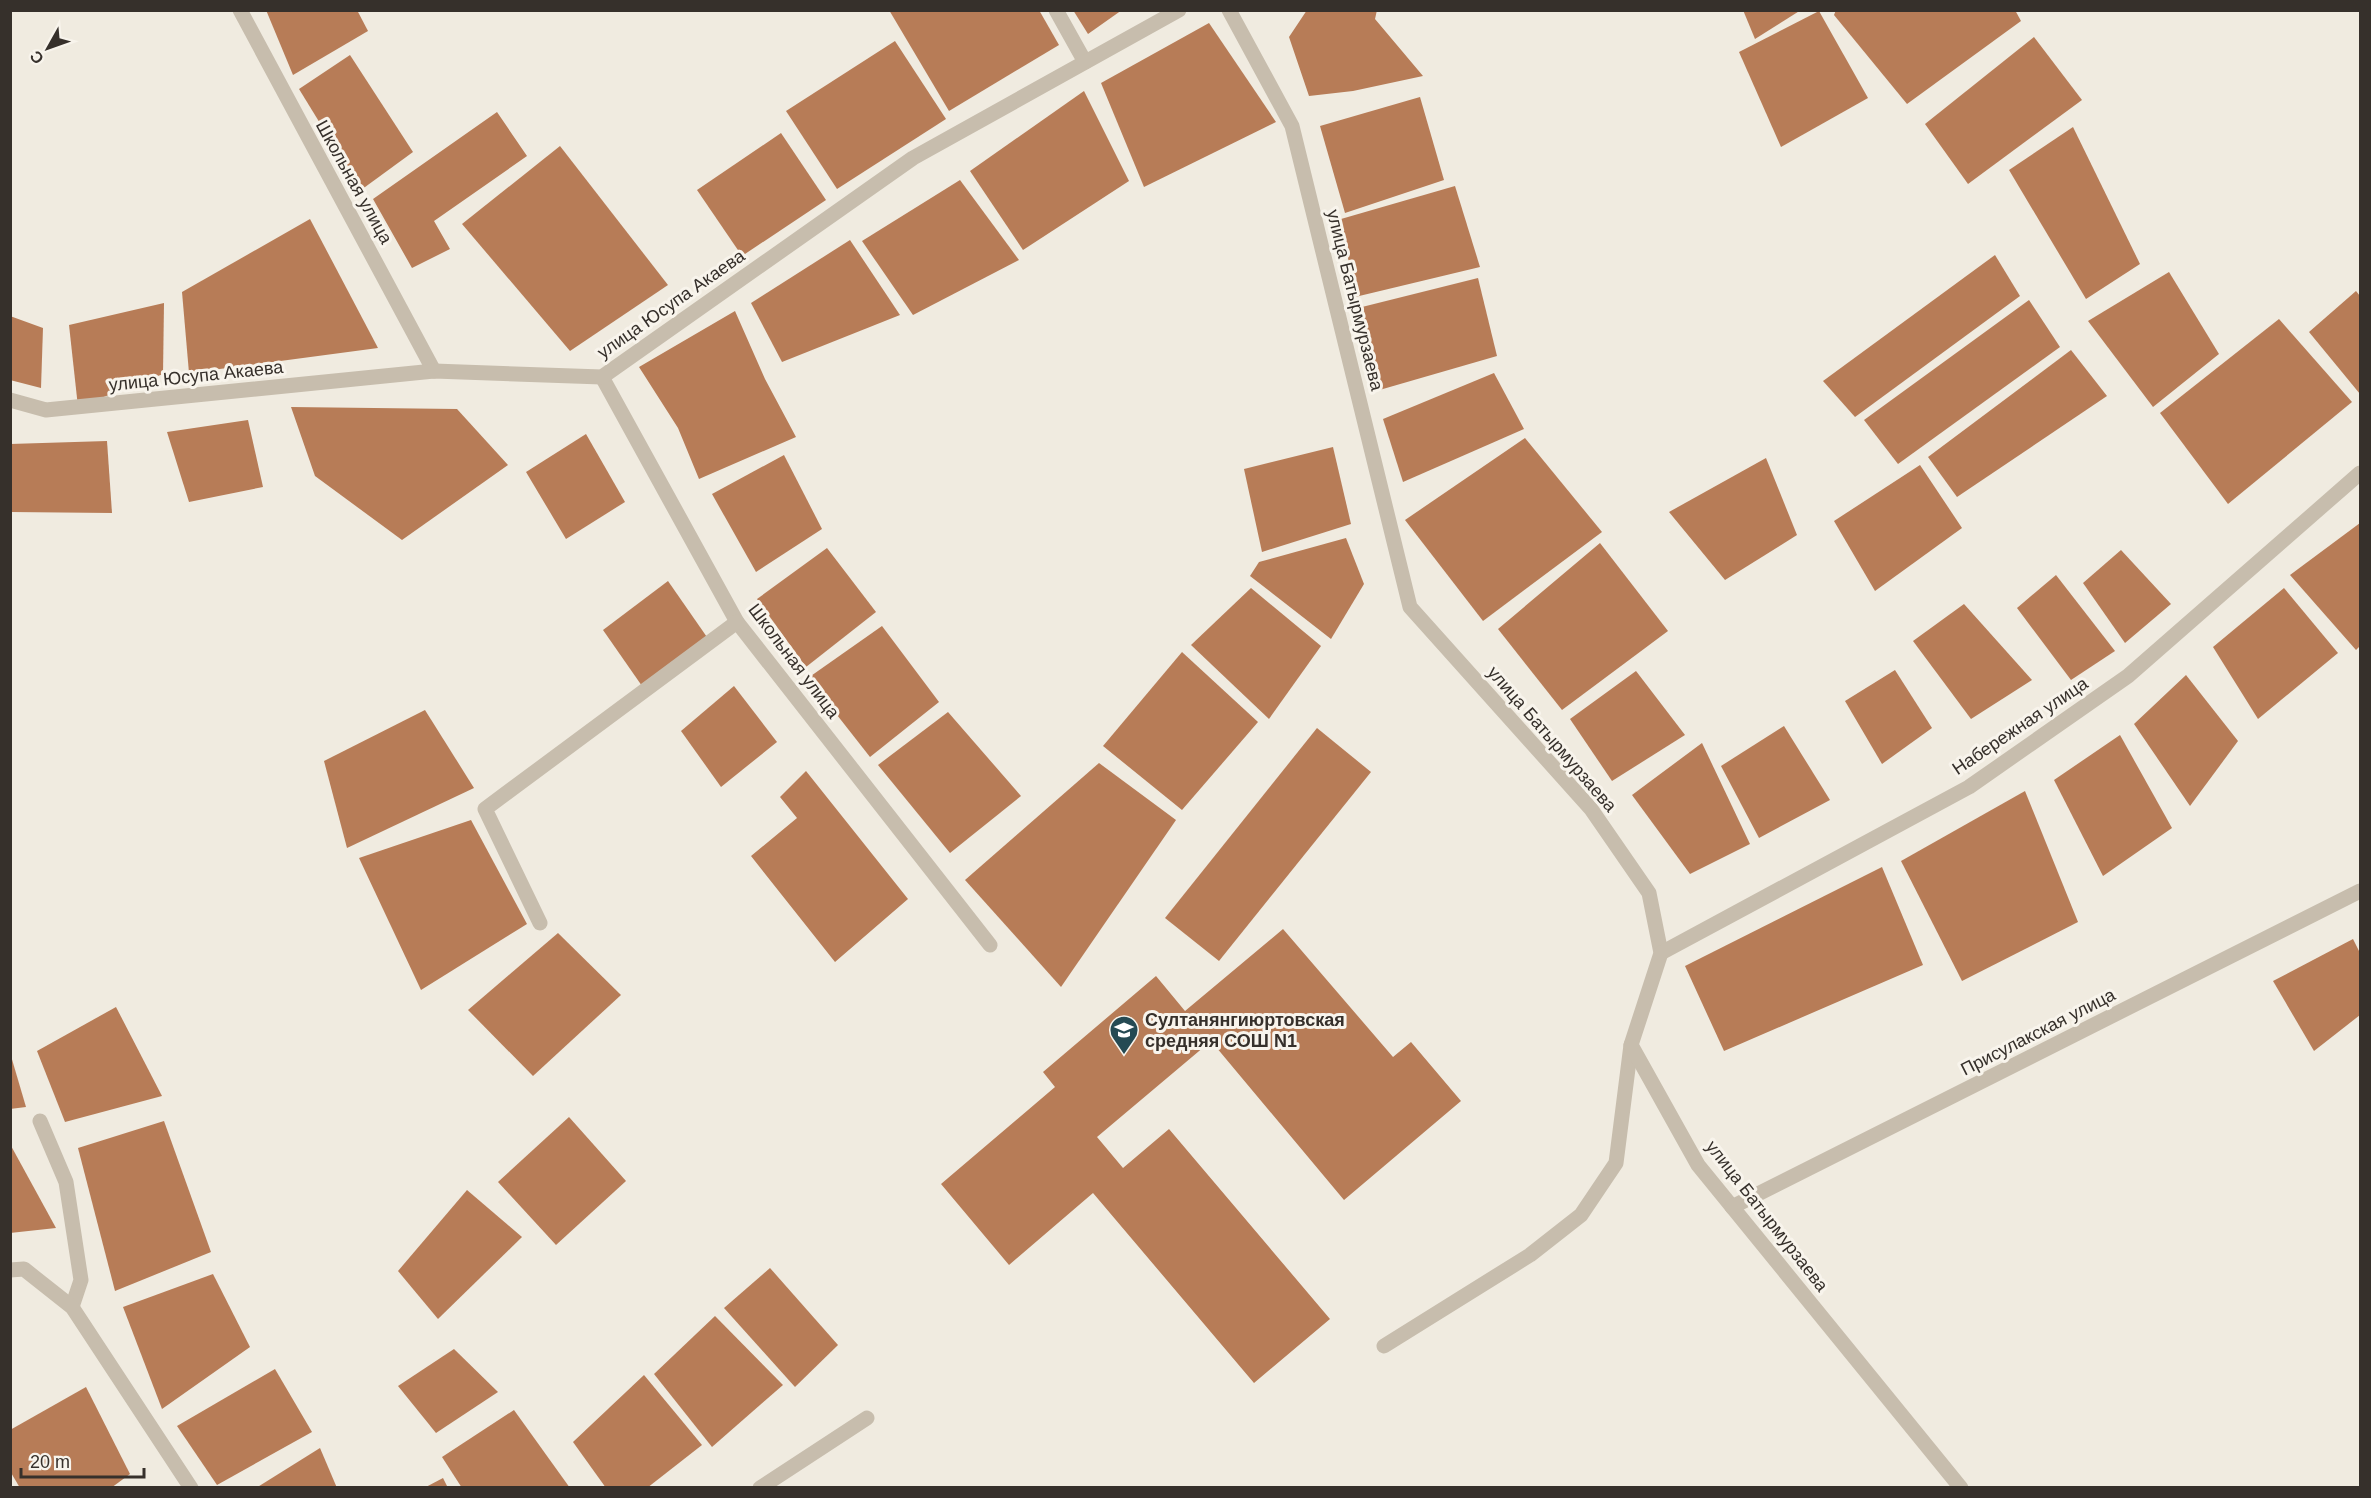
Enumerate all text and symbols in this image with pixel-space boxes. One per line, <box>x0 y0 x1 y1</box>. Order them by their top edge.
north arrow <box>18 18 78 78</box>
text: С <box>26 47 47 67</box>
street label: Школьная улица <box>312 117 397 248</box>
street label: улица Батырмурзаева <box>1323 207 1387 394</box>
street label: улица Юсупа Акаева <box>594 245 749 362</box>
street label: улица Юсупа Акаева <box>108 357 285 395</box>
street label: Школьная улица <box>744 600 844 723</box>
street label: улица Батырмурзаева <box>1483 662 1621 816</box>
street label: Набережная улица <box>1948 673 2092 779</box>
street label: Присулакская улица <box>1957 984 2119 1080</box>
place label: Султанянгиюртовская средняя СОШ N1 <box>1145 1010 1345 1051</box>
school or university icon: Султанянгиюртовская средняя СОШ N1 <box>1108 1014 1140 1056</box>
street label: улица Батырмурзаева <box>1702 1137 1833 1296</box>
scale bar <box>21 1441 144 1479</box>
text: 20 m <box>30 1452 70 1472</box>

